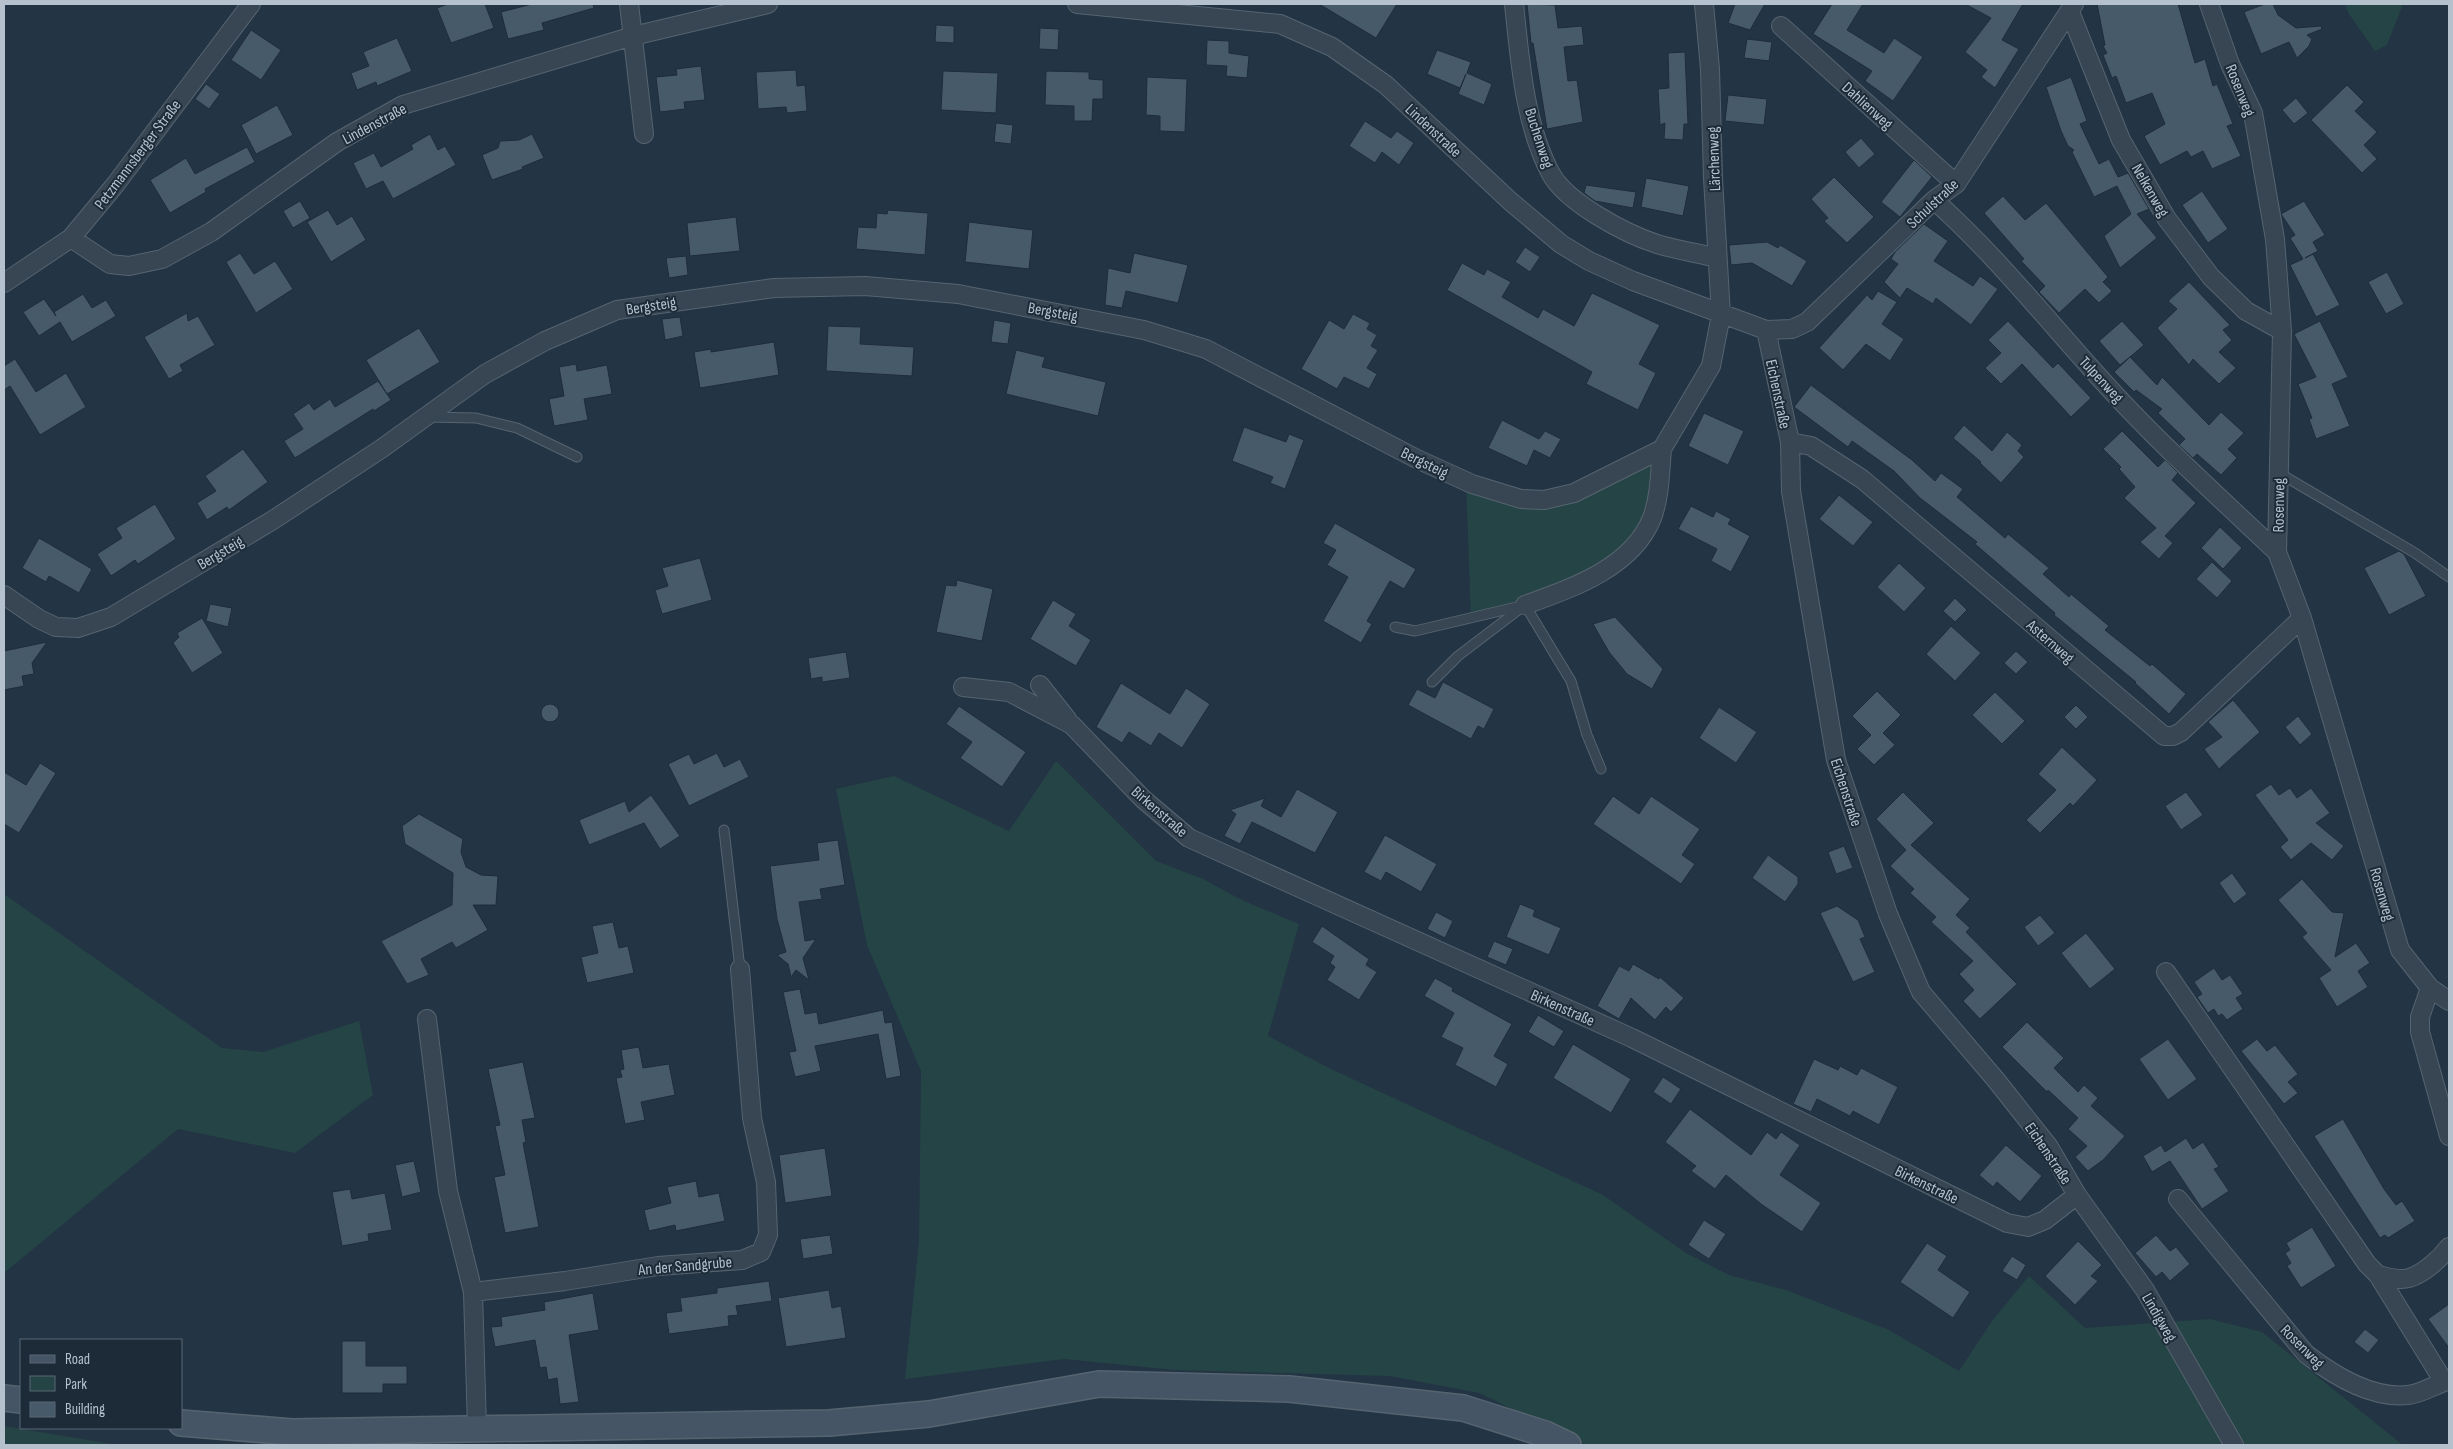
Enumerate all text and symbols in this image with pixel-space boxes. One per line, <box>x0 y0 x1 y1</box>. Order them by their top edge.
street label: Rosenweg <box>2221 62 2259 119</box>
street label: Dahlienweg <box>1838 78 1896 134</box>
street label: Petzmannsberger Straße <box>91 96 186 213</box>
street label: Lindenstraße <box>339 100 410 149</box>
street label: Lindenstraße <box>1401 100 1465 162</box>
street label: Buchenweg <box>1520 106 1557 171</box>
street label: Lärchenweg <box>1704 126 1725 192</box>
street label: Nelkenweg <box>2127 161 2173 221</box>
street label: Schulstraße <box>1903 175 1963 233</box>
street label: Bergsteig <box>625 293 678 320</box>
street label: Bergsteig <box>1026 299 1079 326</box>
street label: Tulpenweg <box>2075 353 2127 407</box>
street label: Eichenstraße <box>1761 358 1794 431</box>
street label: Bergsteig <box>1398 444 1451 483</box>
street label: Rosenweg <box>2270 478 2289 532</box>
street label: Bergsteig <box>194 532 247 574</box>
street label: Asternweg <box>2022 616 2078 668</box>
street label: Eichenstraße <box>1826 756 1865 829</box>
street label: Birkenstraße <box>1127 783 1191 842</box>
street label: Rosenweg <box>2365 866 2398 923</box>
street label: Birkenstraße <box>1527 986 1597 1031</box>
street label: Eichenstraße <box>2020 1119 2075 1188</box>
street label: Birkenstraße <box>1892 1162 1961 1209</box>
street label: An der Sandgrube <box>636 1253 733 1280</box>
street label: Lindigweg <box>2137 1290 2180 1346</box>
street label: Rosenweg <box>2276 1321 2328 1373</box>
legend <box>20 1339 182 1429</box>
text: Road <box>65 1350 90 1369</box>
text: Park <box>65 1375 87 1394</box>
text: Building <box>65 1400 105 1419</box>

